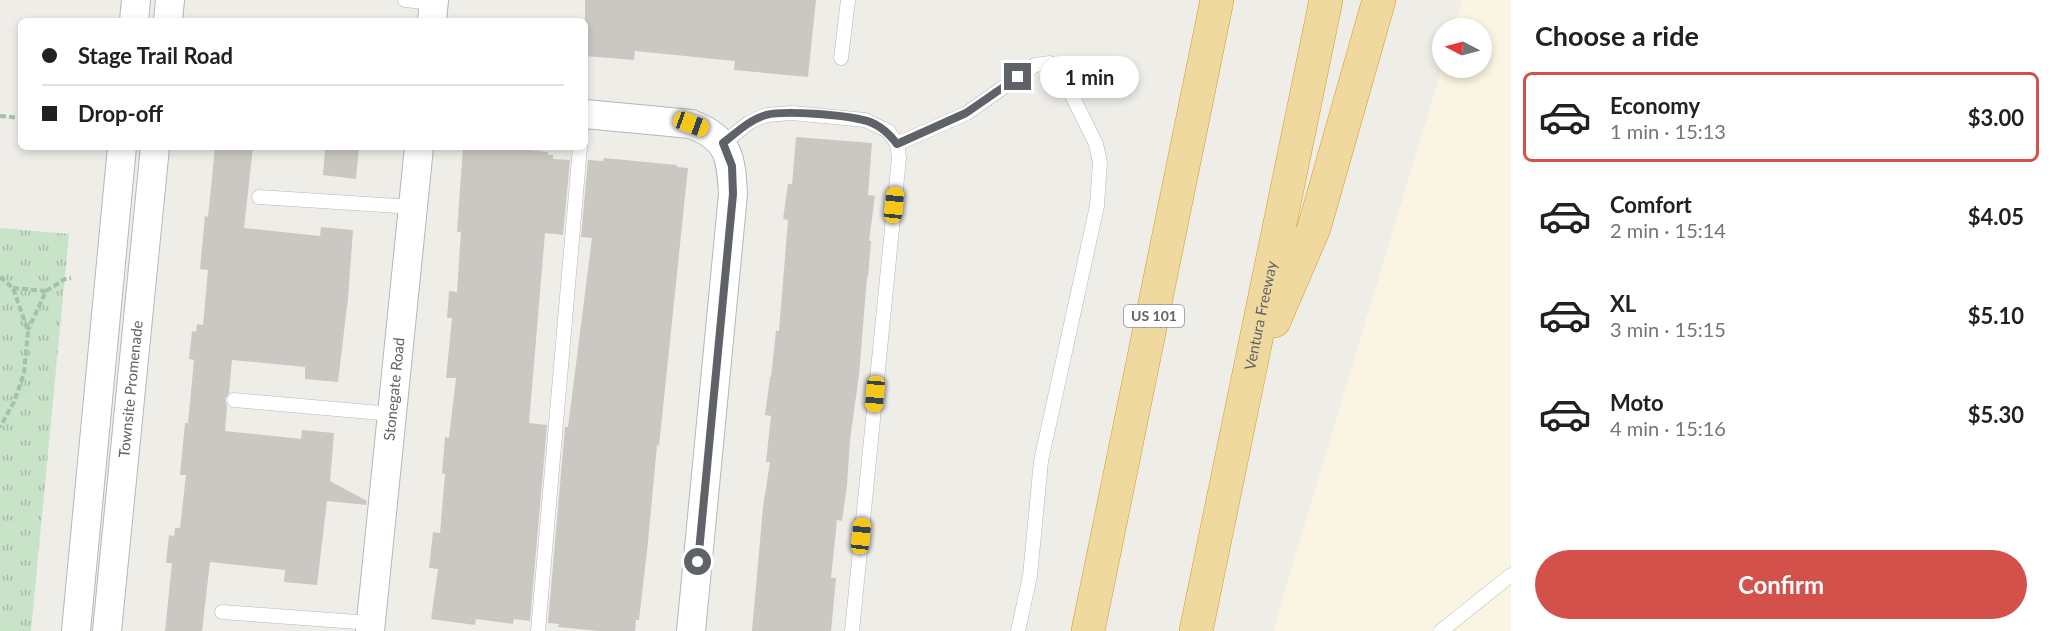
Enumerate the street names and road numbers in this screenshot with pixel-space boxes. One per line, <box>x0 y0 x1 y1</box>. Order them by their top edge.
street label: Ventura Freeway <box>1240 259 1280 372</box>
road number: US 101 <box>1124 305 1184 327</box>
street label: Townsite Promenade <box>114 320 146 459</box>
street label: Stonegate Road <box>379 337 408 442</box>

